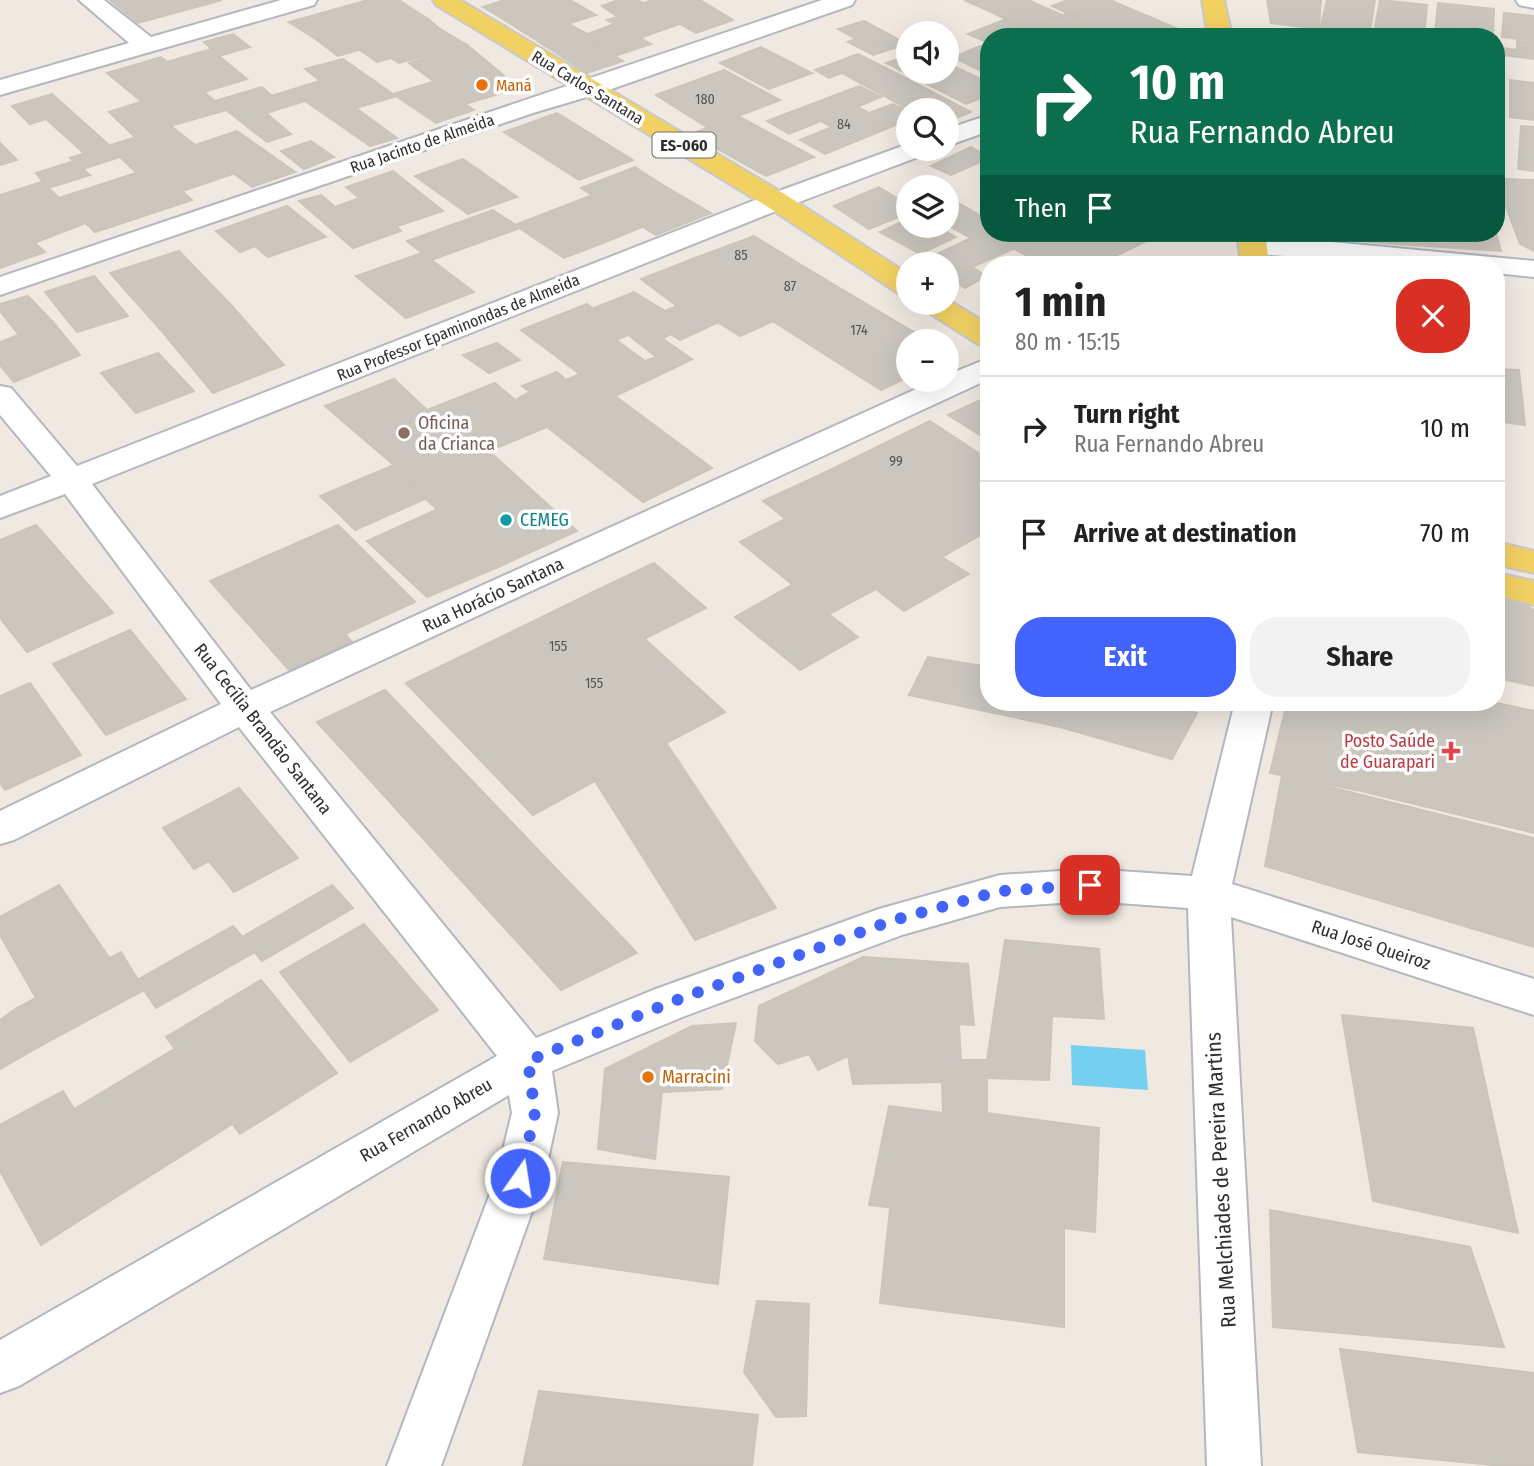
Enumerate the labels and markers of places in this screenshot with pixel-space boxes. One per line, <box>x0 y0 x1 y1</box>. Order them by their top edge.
place label: Maná <box>496 76 532 95</box>
marker: Maná <box>474 77 490 93</box>
place label: Oficina da Crianca <box>418 412 495 455</box>
marker: Oficina da Crianca <box>396 425 412 441</box>
place label: CEMEG <box>520 509 569 531</box>
marker: CEMEG <box>498 512 514 528</box>
place label: Posto Saúde de Guarapari <box>1340 730 1435 773</box>
marker: Posto Saúde de Guarapari <box>1441 741 1461 761</box>
pin <box>1060 855 1120 915</box>
place label: Marracini <box>662 1066 731 1088</box>
marker: Marracini <box>640 1069 656 1085</box>

